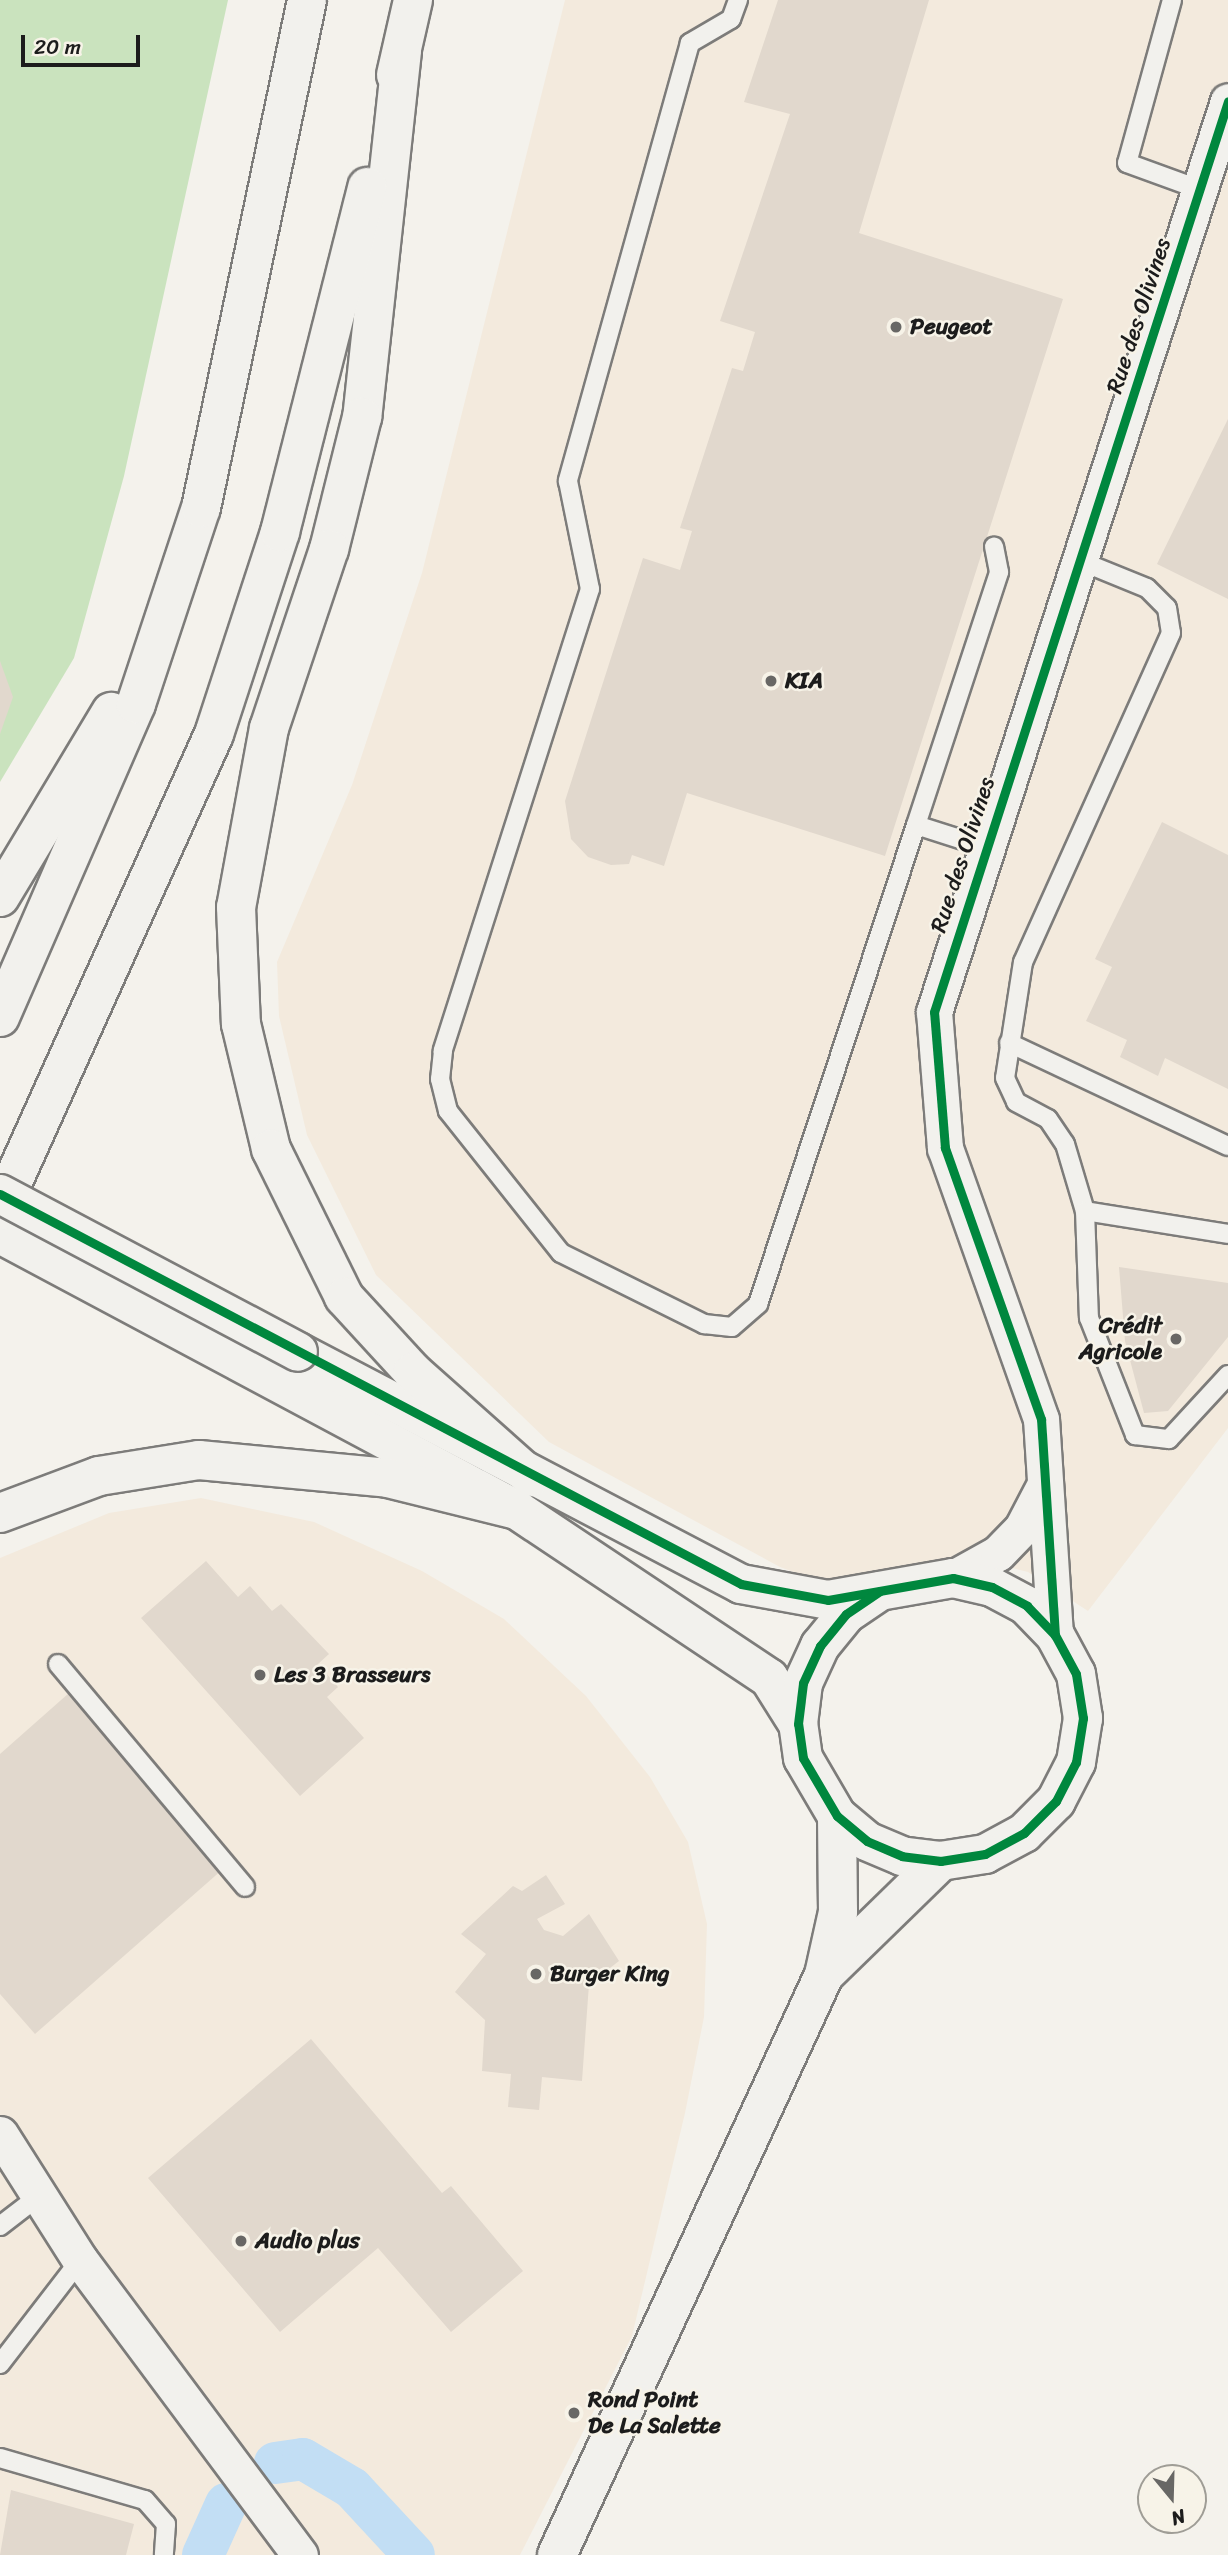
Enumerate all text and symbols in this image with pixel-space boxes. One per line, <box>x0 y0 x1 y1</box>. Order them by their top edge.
scale bar <box>24 21 144 65</box>
text: 20 m <box>34 28 81 66</box>
street label: Rue des Olivines <box>1101 234 1177 398</box>
place label: Peugeot <box>910 313 993 341</box>
marker: Peugeot <box>888 319 904 335</box>
place label: KIA <box>785 667 823 695</box>
marker: KIA <box>763 673 779 689</box>
street label: Rue des Olivines <box>925 773 1001 937</box>
place label: Crédit Agricole <box>1079 1312 1162 1366</box>
marker: Crédit Agricole <box>1168 1331 1184 1347</box>
place label: Les 3 Brasseurs <box>274 1661 431 1689</box>
marker: Les 3 Brasseurs <box>252 1667 268 1683</box>
place label: Burger King <box>550 1960 669 1988</box>
marker: Burger King <box>528 1966 544 1982</box>
place label: Audio plus <box>255 2227 359 2255</box>
marker: Audio plus <box>233 2233 249 2249</box>
place label: Rond Point De La Salette <box>588 2386 722 2440</box>
marker: Rond Point De La Salette <box>566 2405 582 2421</box>
north arrow <box>1137 2464 1207 2534</box>
text: N <box>1167 2500 1190 2535</box>

